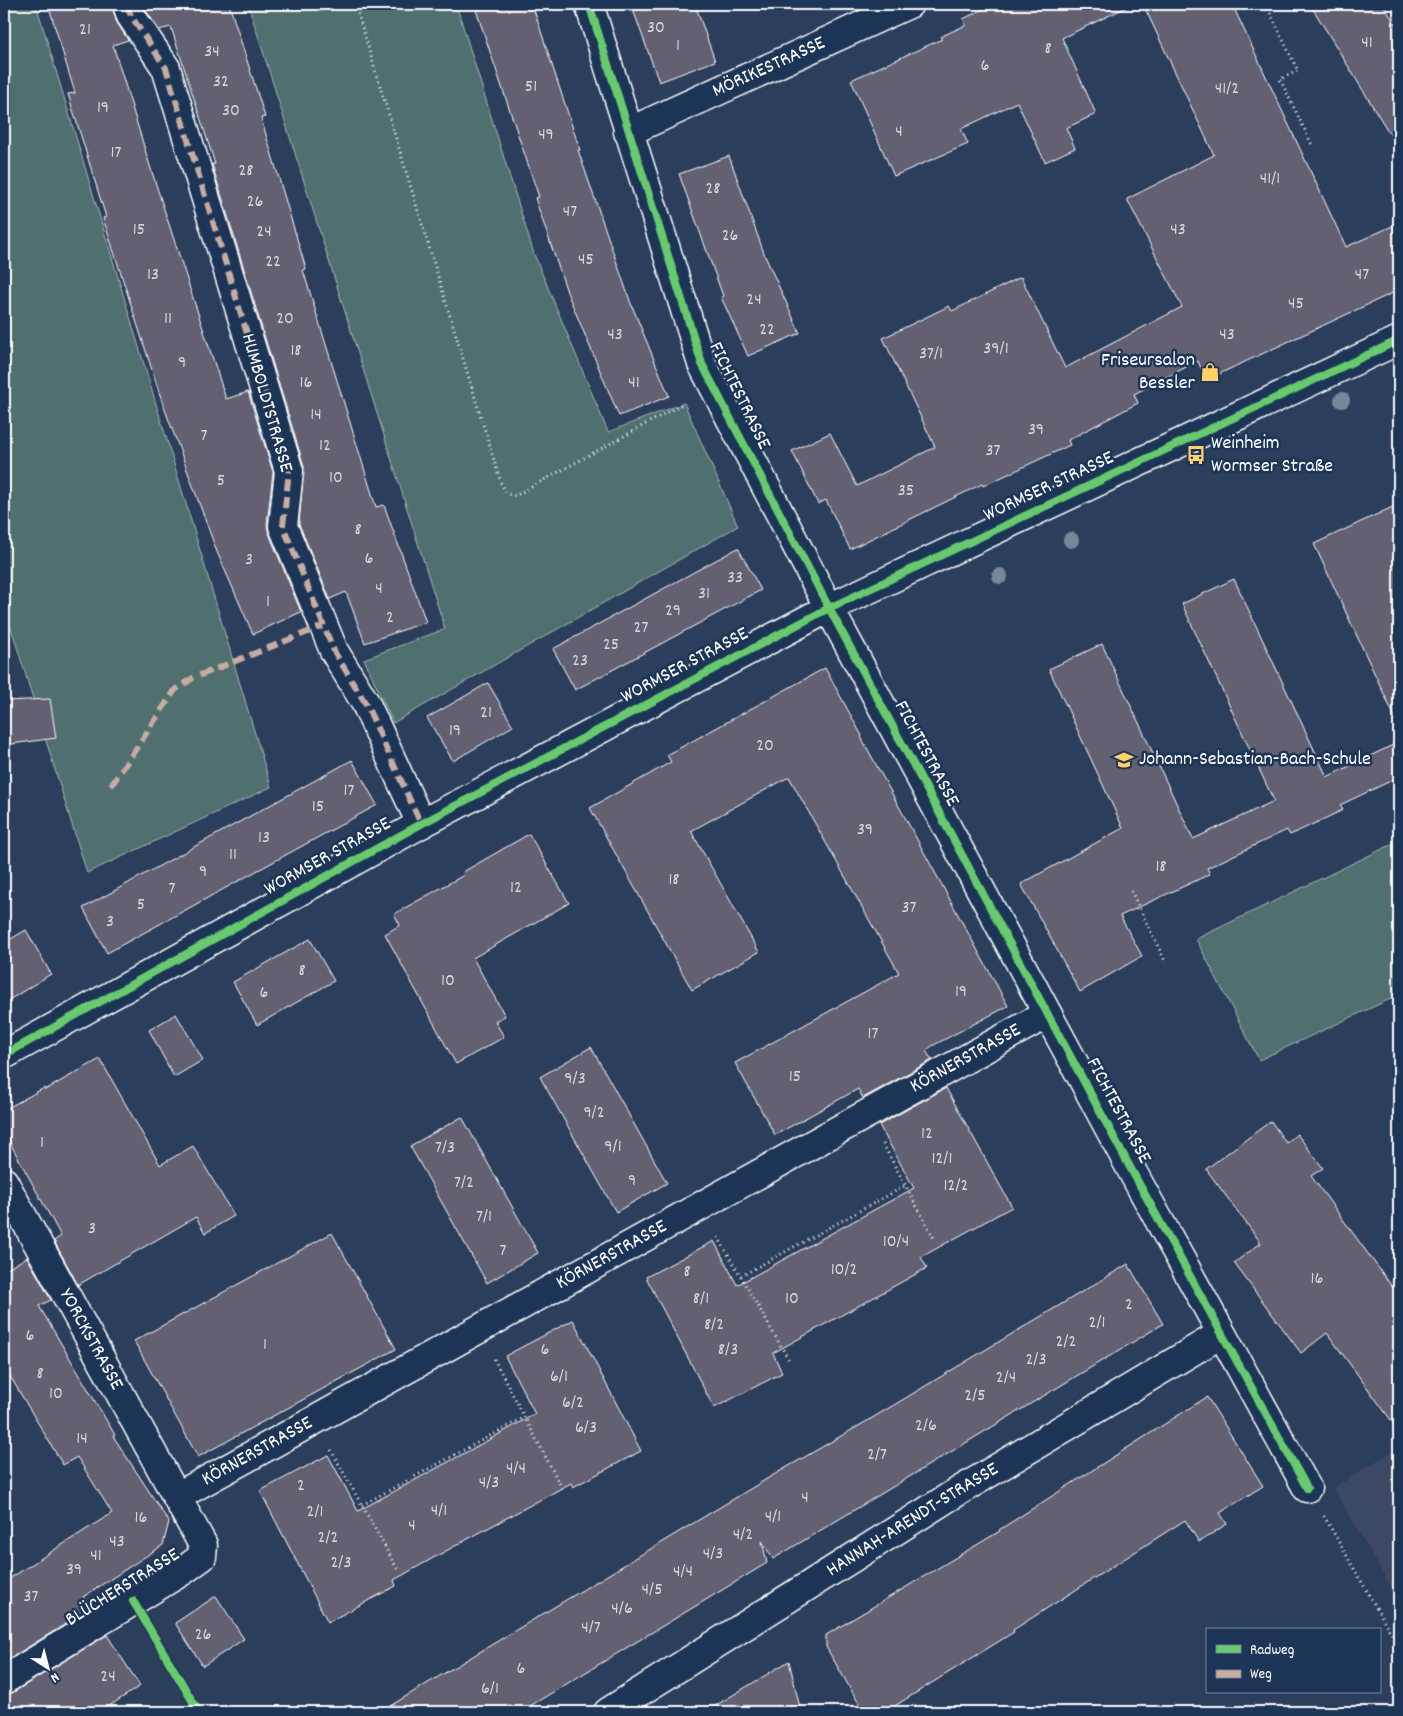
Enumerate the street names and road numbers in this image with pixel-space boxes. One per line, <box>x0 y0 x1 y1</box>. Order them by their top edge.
street label: MÖRIKESTRASSE <box>708 30 830 106</box>
street label: HUMBOLDTSTRASSE <box>233 330 299 476</box>
street label: FICHTESTRASSE <box>701 337 777 455</box>
street label: WORMSER STRASSE <box>979 445 1119 529</box>
street label: WORMSER STRASSE <box>616 621 754 711</box>
street label: FICHTESTRASSE <box>886 696 966 812</box>
street label: WORMSER STRASSE <box>260 811 396 903</box>
street label: KÖRNERSTRASSE <box>905 1017 1026 1101</box>
street label: FICHTESTRASSE <box>1078 1053 1158 1169</box>
street label: KÖRNERSTRASSE <box>551 1213 672 1297</box>
street label: YORCKSTRASSE <box>51 1284 130 1396</box>
street label: KÖRNERSTRASSE <box>197 1410 318 1494</box>
street label: HANNAH-ARENDT-STRASSE <box>821 1456 1004 1585</box>
street label: BLÜCHERSTRASSE <box>61 1542 185 1634</box>

